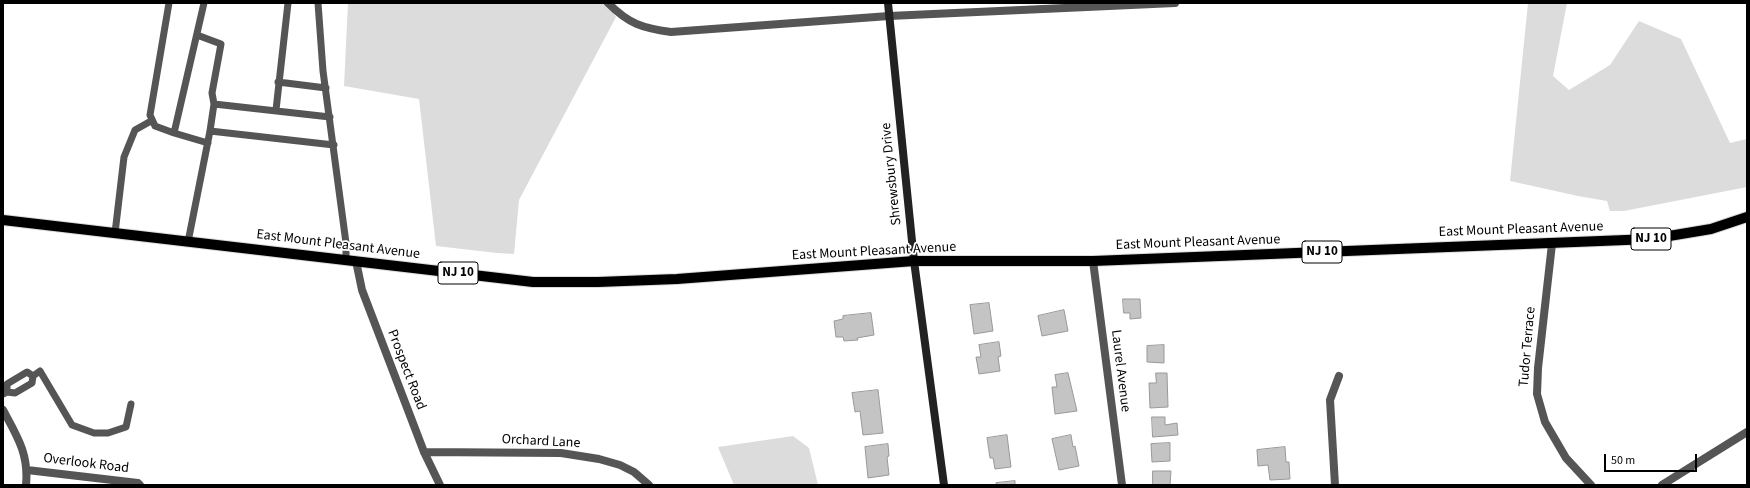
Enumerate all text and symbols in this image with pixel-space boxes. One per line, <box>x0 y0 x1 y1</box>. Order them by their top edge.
street label: Shrewsbury Drive <box>878 122 906 226</box>
street label: East Mount Pleasant Avenue <box>1438 219 1604 241</box>
street label: East Mount Pleasant Avenue <box>255 227 421 263</box>
road number: NJ 10 <box>1631 228 1671 250</box>
street label: East Mount Pleasant Avenue <box>1115 232 1281 254</box>
street label: East Mount Pleasant Avenue <box>791 239 957 265</box>
road number: NJ 10 <box>1302 241 1342 263</box>
road number: NJ 10 <box>438 262 478 284</box>
street label: Tudor Terrace <box>1516 306 1540 388</box>
street label: Prospect Road <box>383 327 429 413</box>
street label: Laurel Avenue <box>1107 329 1133 413</box>
street label: Orchard Lane <box>501 432 581 452</box>
scale bar <box>1606 446 1699 472</box>
street label: Overlook Road <box>42 450 130 478</box>
text: 50 m <box>1611 452 1635 469</box>

